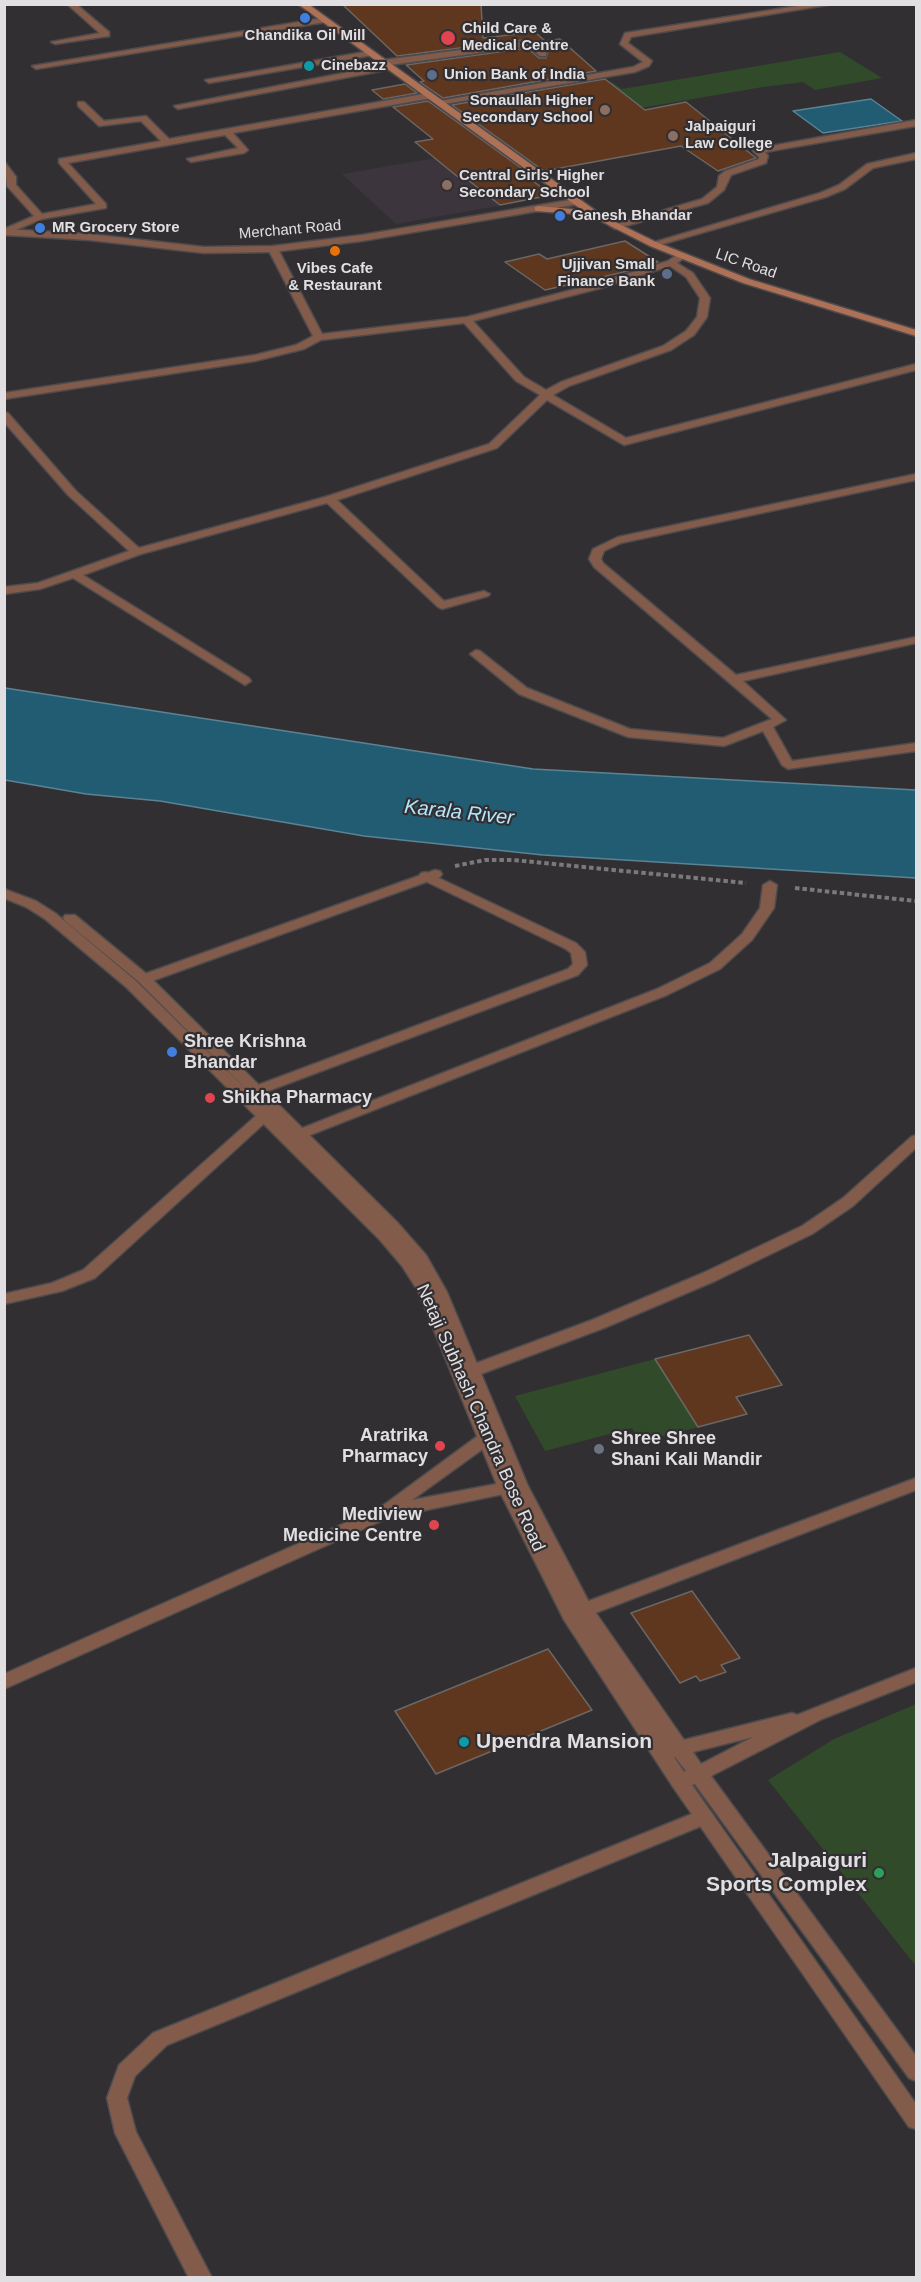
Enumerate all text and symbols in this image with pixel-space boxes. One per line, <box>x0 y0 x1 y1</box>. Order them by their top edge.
marker: Chandika Oil Mill <box>298 11 312 25</box>
place label: Child Care & Medical Centre <box>462 20 569 55</box>
place label: Chandika Oil Mill <box>245 27 365 45</box>
marker: Child Care & Medical Centre <box>439 29 457 47</box>
place label: Cinebazz <box>321 57 386 75</box>
marker: Cinebazz <box>302 59 316 73</box>
place label: Union Bank of India <box>444 66 585 84</box>
marker: Union Bank of India <box>425 68 439 82</box>
place label: Sonaullah Higher Secondary School <box>462 92 593 127</box>
marker: Sonaullah Higher Secondary School <box>598 103 612 117</box>
place label: Jalpaiguri Law College <box>685 118 773 153</box>
marker: Jalpaiguri Law College <box>666 129 680 143</box>
place label: Central Girls' Higher Secondary School <box>459 167 604 202</box>
marker: Central Girls' Higher Secondary School <box>440 178 454 192</box>
place label: Ganesh Bhandar <box>572 207 692 225</box>
marker: Ganesh Bhandar <box>553 209 567 223</box>
street label: Merchant Road <box>238 217 342 243</box>
place label: MR Grocery Store <box>52 219 180 237</box>
marker: MR Grocery Store <box>33 221 47 235</box>
marker: Vibes Cafe & Restaurant <box>328 244 342 258</box>
street label: LIC Road <box>713 245 779 283</box>
place label: Ujjivan Small Finance Bank <box>557 256 655 291</box>
place label: Vibes Cafe & Restaurant <box>288 260 382 295</box>
marker: Ujjivan Small Finance Bank <box>660 267 674 281</box>
water label: Karala River <box>403 795 515 831</box>
place label: Shree Krishna Bhandar <box>184 1031 306 1074</box>
marker: Shree Krishna Bhandar <box>165 1045 179 1059</box>
place label: Shikha Pharmacy <box>222 1087 372 1109</box>
marker: Shikha Pharmacy <box>203 1091 217 1105</box>
street label: Netaji Subhash Chandra Bose Road <box>411 1281 549 1555</box>
place label: Aratrika Pharmacy <box>342 1425 428 1468</box>
place label: Shree Shree Shani Kali Mandir <box>611 1428 762 1470</box>
marker: Aratrika Pharmacy <box>433 1439 447 1453</box>
marker: Shree Shree Shani Kali Mandir <box>592 1442 606 1456</box>
place label: Mediview Medicine Centre <box>283 1504 422 1546</box>
marker: Mediview Medicine Centre <box>427 1518 441 1532</box>
place label: Upendra Mansion <box>476 1729 652 1755</box>
marker: Upendra Mansion <box>457 1735 471 1749</box>
place label: Jalpaiguri Sports Complex <box>706 1848 867 1898</box>
marker: Jalpaiguri Sports Complex <box>872 1866 886 1880</box>

